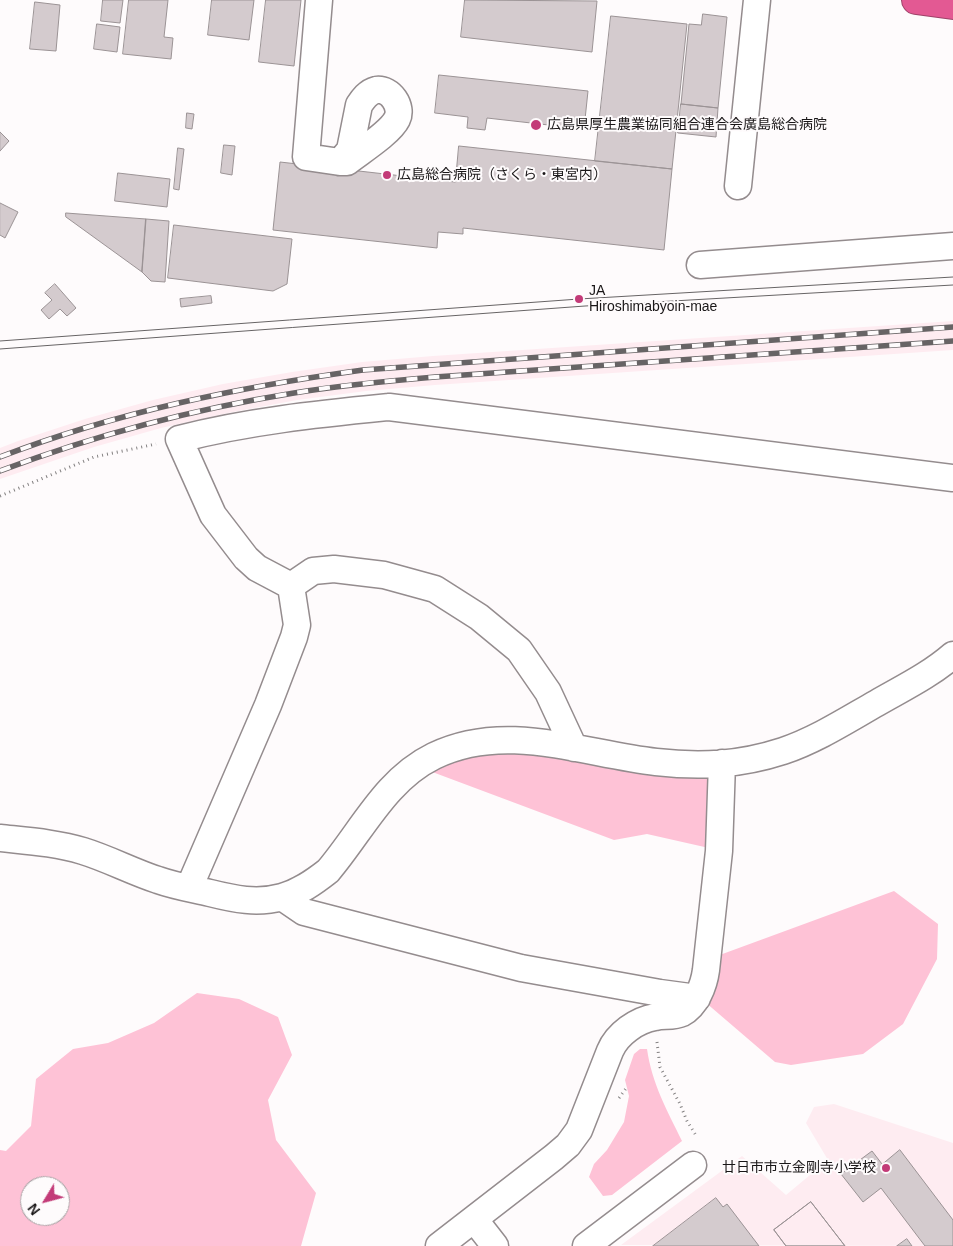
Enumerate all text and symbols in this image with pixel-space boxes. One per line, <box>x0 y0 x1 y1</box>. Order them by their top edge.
place label: 広島県厚生農業協同組合連合会廣島総合病院 <box>547 117 827 133</box>
marker: 広島県厚生農業協同組合連合会廣島総合病院 <box>529 118 543 132</box>
place label: 広島総合病院（さくら・東宮内） <box>397 167 607 183</box>
marker: 広島総合病院（さくら・東宮内） <box>381 169 393 181</box>
place label: JA Hiroshimabyoin-mae <box>589 283 717 316</box>
marker: JA Hiroshimabyoin-mae <box>573 293 585 305</box>
place label: 廿日市市立金剛寺小学校 <box>722 1160 876 1176</box>
marker: 廿日市市立金剛寺小学校 <box>880 1162 892 1174</box>
north arrow <box>20 1176 70 1226</box>
text: N <box>24 1201 43 1218</box>

